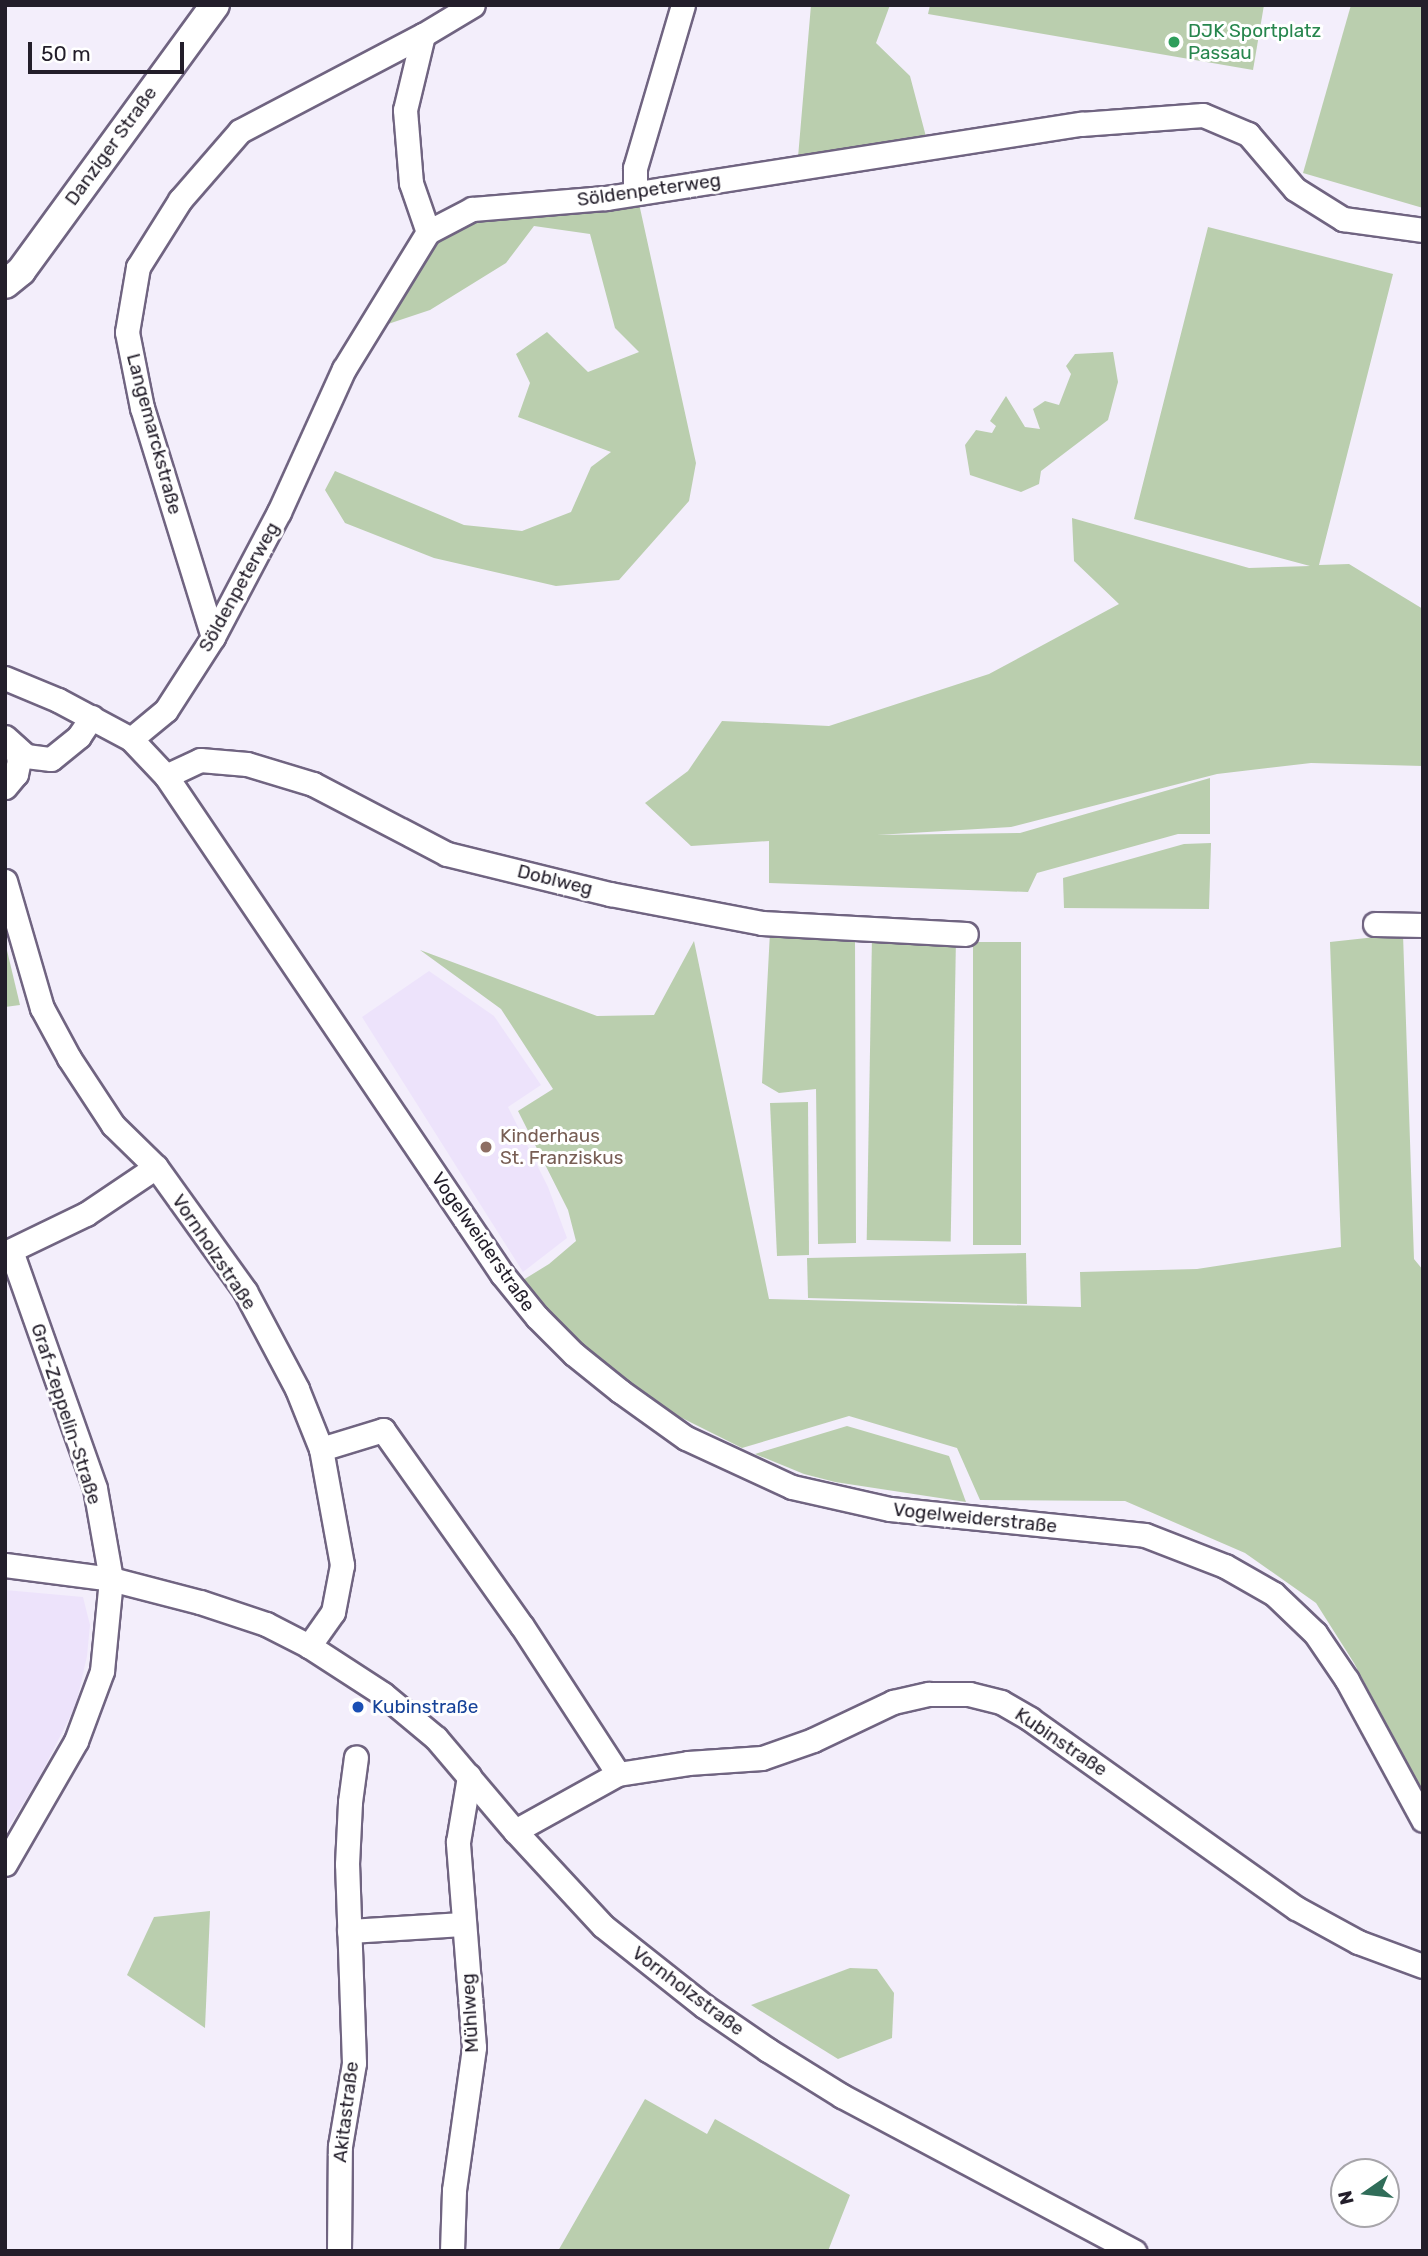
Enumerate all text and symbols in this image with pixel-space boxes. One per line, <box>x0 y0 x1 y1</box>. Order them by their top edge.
place label: DJK Sportplatz Passau <box>1188 20 1321 64</box>
scale bar <box>32 28 187 72</box>
marker: DJK Sportplatz Passau <box>1166 34 1182 50</box>
text: 50 m <box>41 41 91 66</box>
street label: Danziger Straße <box>60 82 162 210</box>
street label: Söldenpeterweg <box>576 169 722 211</box>
street label: Langemarckstraße <box>122 351 186 517</box>
street label: Söldenpeterweg <box>194 518 284 656</box>
street label: Doblweg <box>515 860 595 900</box>
place label: Kinderhaus St. Franziskus <box>500 1125 623 1169</box>
marker: Kinderhaus St. Franziskus <box>478 1139 494 1155</box>
street label: Vogelweiderstraße <box>426 1168 540 1316</box>
street label: Vornholzstraße <box>167 1190 261 1314</box>
street label: Graf-Zeppelin-Straße <box>26 1321 106 1507</box>
street label: Vogelweiderstraße <box>892 1498 1058 1538</box>
place label: Kubinstraße <box>372 1696 478 1718</box>
marker: Kubinstraße <box>350 1699 366 1715</box>
street label: Kubinstraße <box>1011 1703 1111 1781</box>
street label: Vornholzstraße <box>627 1941 749 2041</box>
street label: Mühlweg <box>457 1973 483 2053</box>
street label: Akitastraße <box>328 2060 364 2164</box>
north arrow <box>1330 2158 1400 2228</box>
text: N <box>1333 2188 1359 2207</box>

